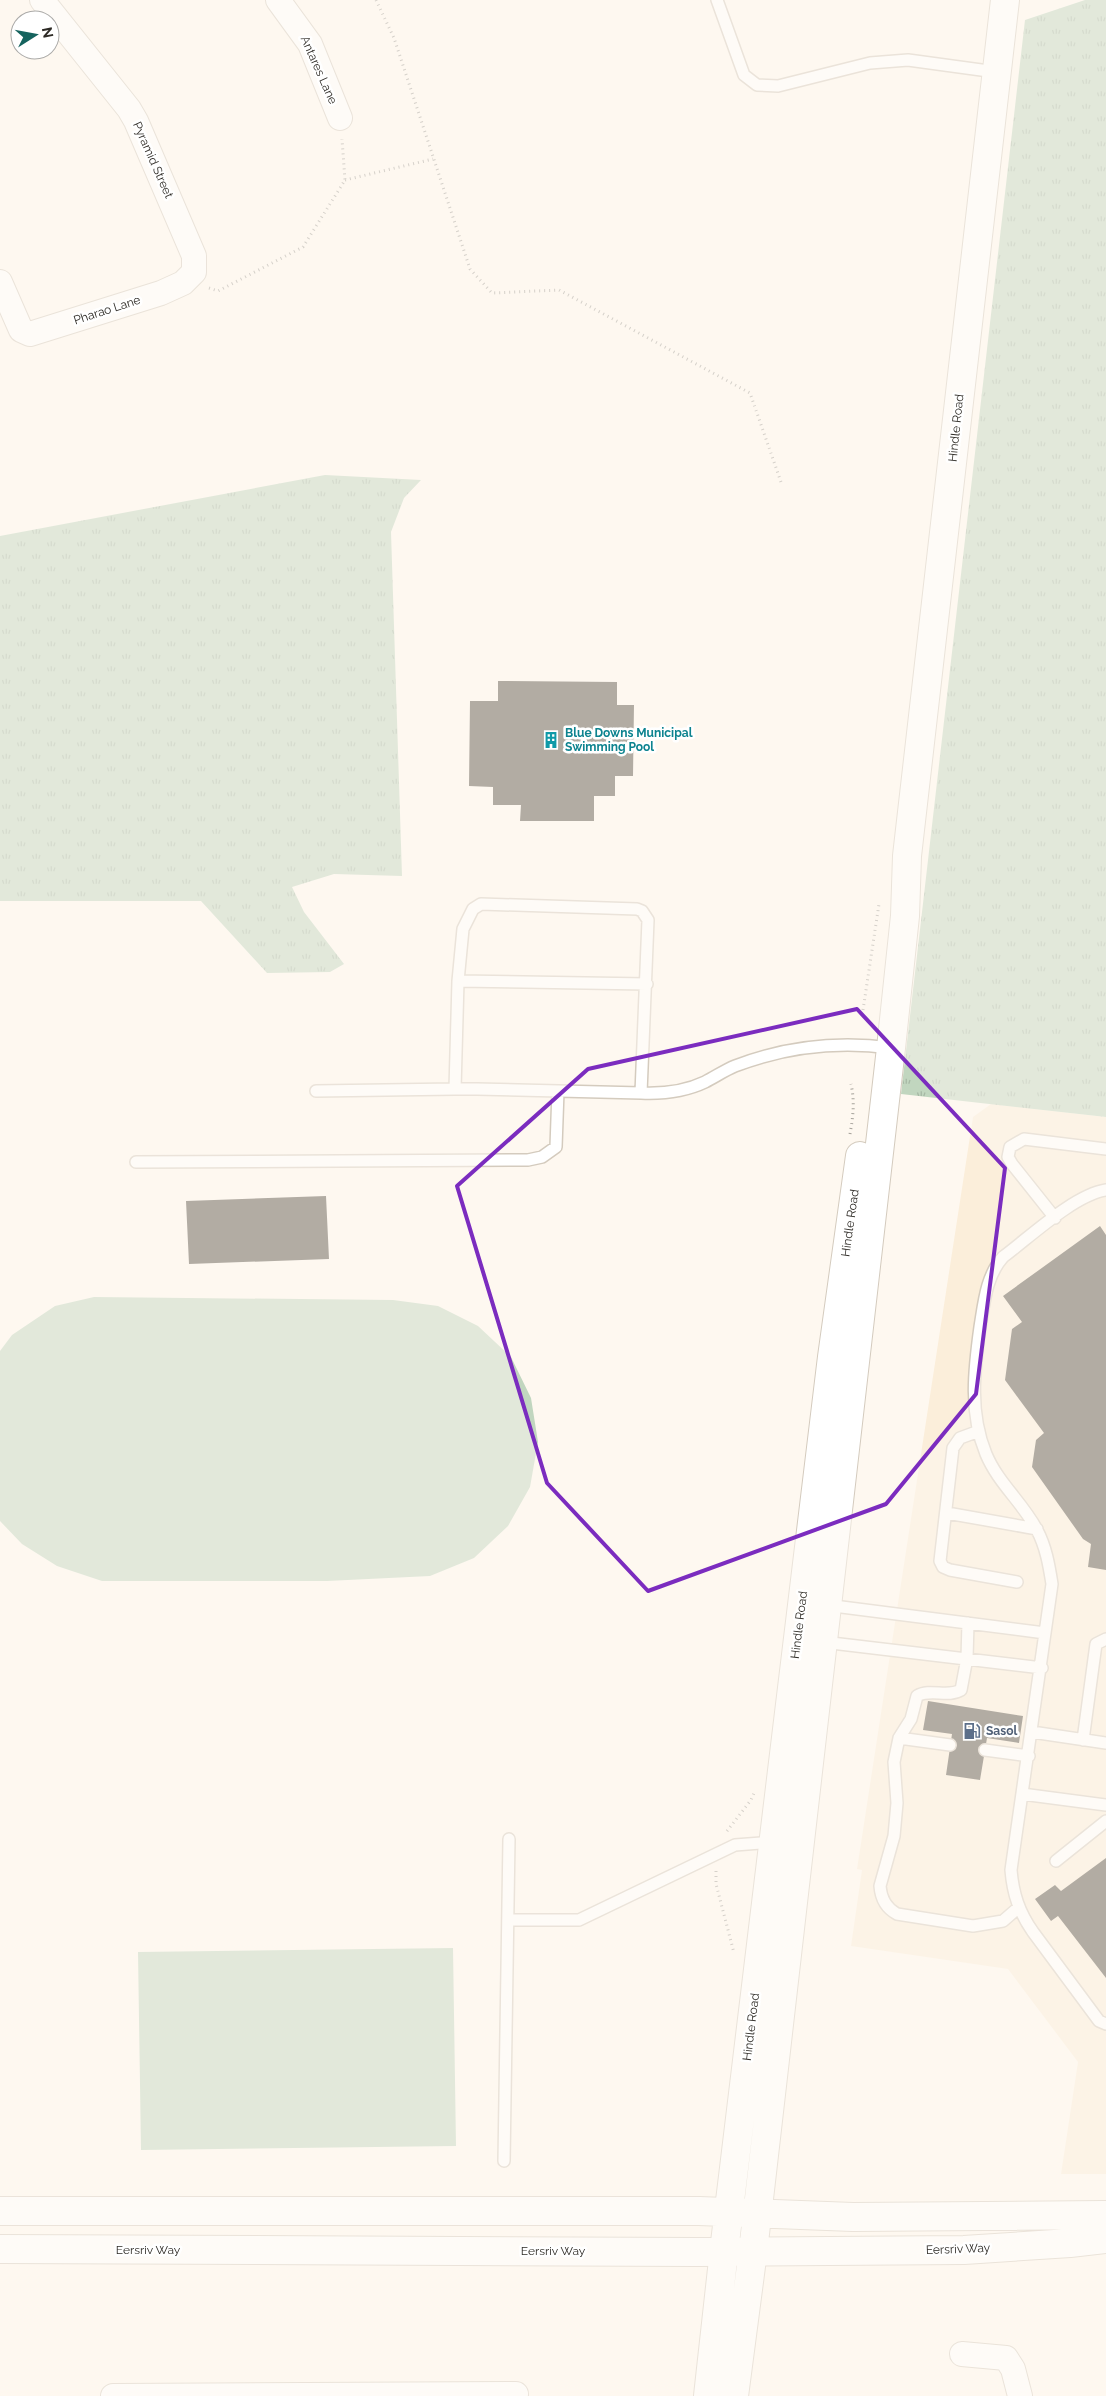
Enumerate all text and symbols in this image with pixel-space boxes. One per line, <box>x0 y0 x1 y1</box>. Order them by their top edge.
north arrow <box>10 10 60 60</box>
text: N <box>39 26 57 39</box>
street label: Antares Lane <box>298 34 340 106</box>
street label: Pyramid Street <box>130 120 176 200</box>
street label: Pharao Lane <box>72 293 142 327</box>
street label: Hindle Road <box>945 393 967 463</box>
place label: Blue Downs Municipal Swimming Pool <box>565 726 693 754</box>
building icon: Blue Downs Municipal Swimming Pool <box>541 730 561 750</box>
street label: Hindle Road <box>838 1188 862 1258</box>
street label: Hindle Road <box>788 1590 810 1660</box>
fuel station icon: Sasol <box>962 1721 982 1741</box>
place label: Sasol <box>986 1724 1017 1738</box>
street label: Hindle Road <box>740 1992 762 2062</box>
street label: Eersriv Way <box>926 2241 991 2257</box>
street label: Eersriv Way <box>116 2243 181 2257</box>
street label: Eersriv Way <box>521 2244 586 2258</box>

